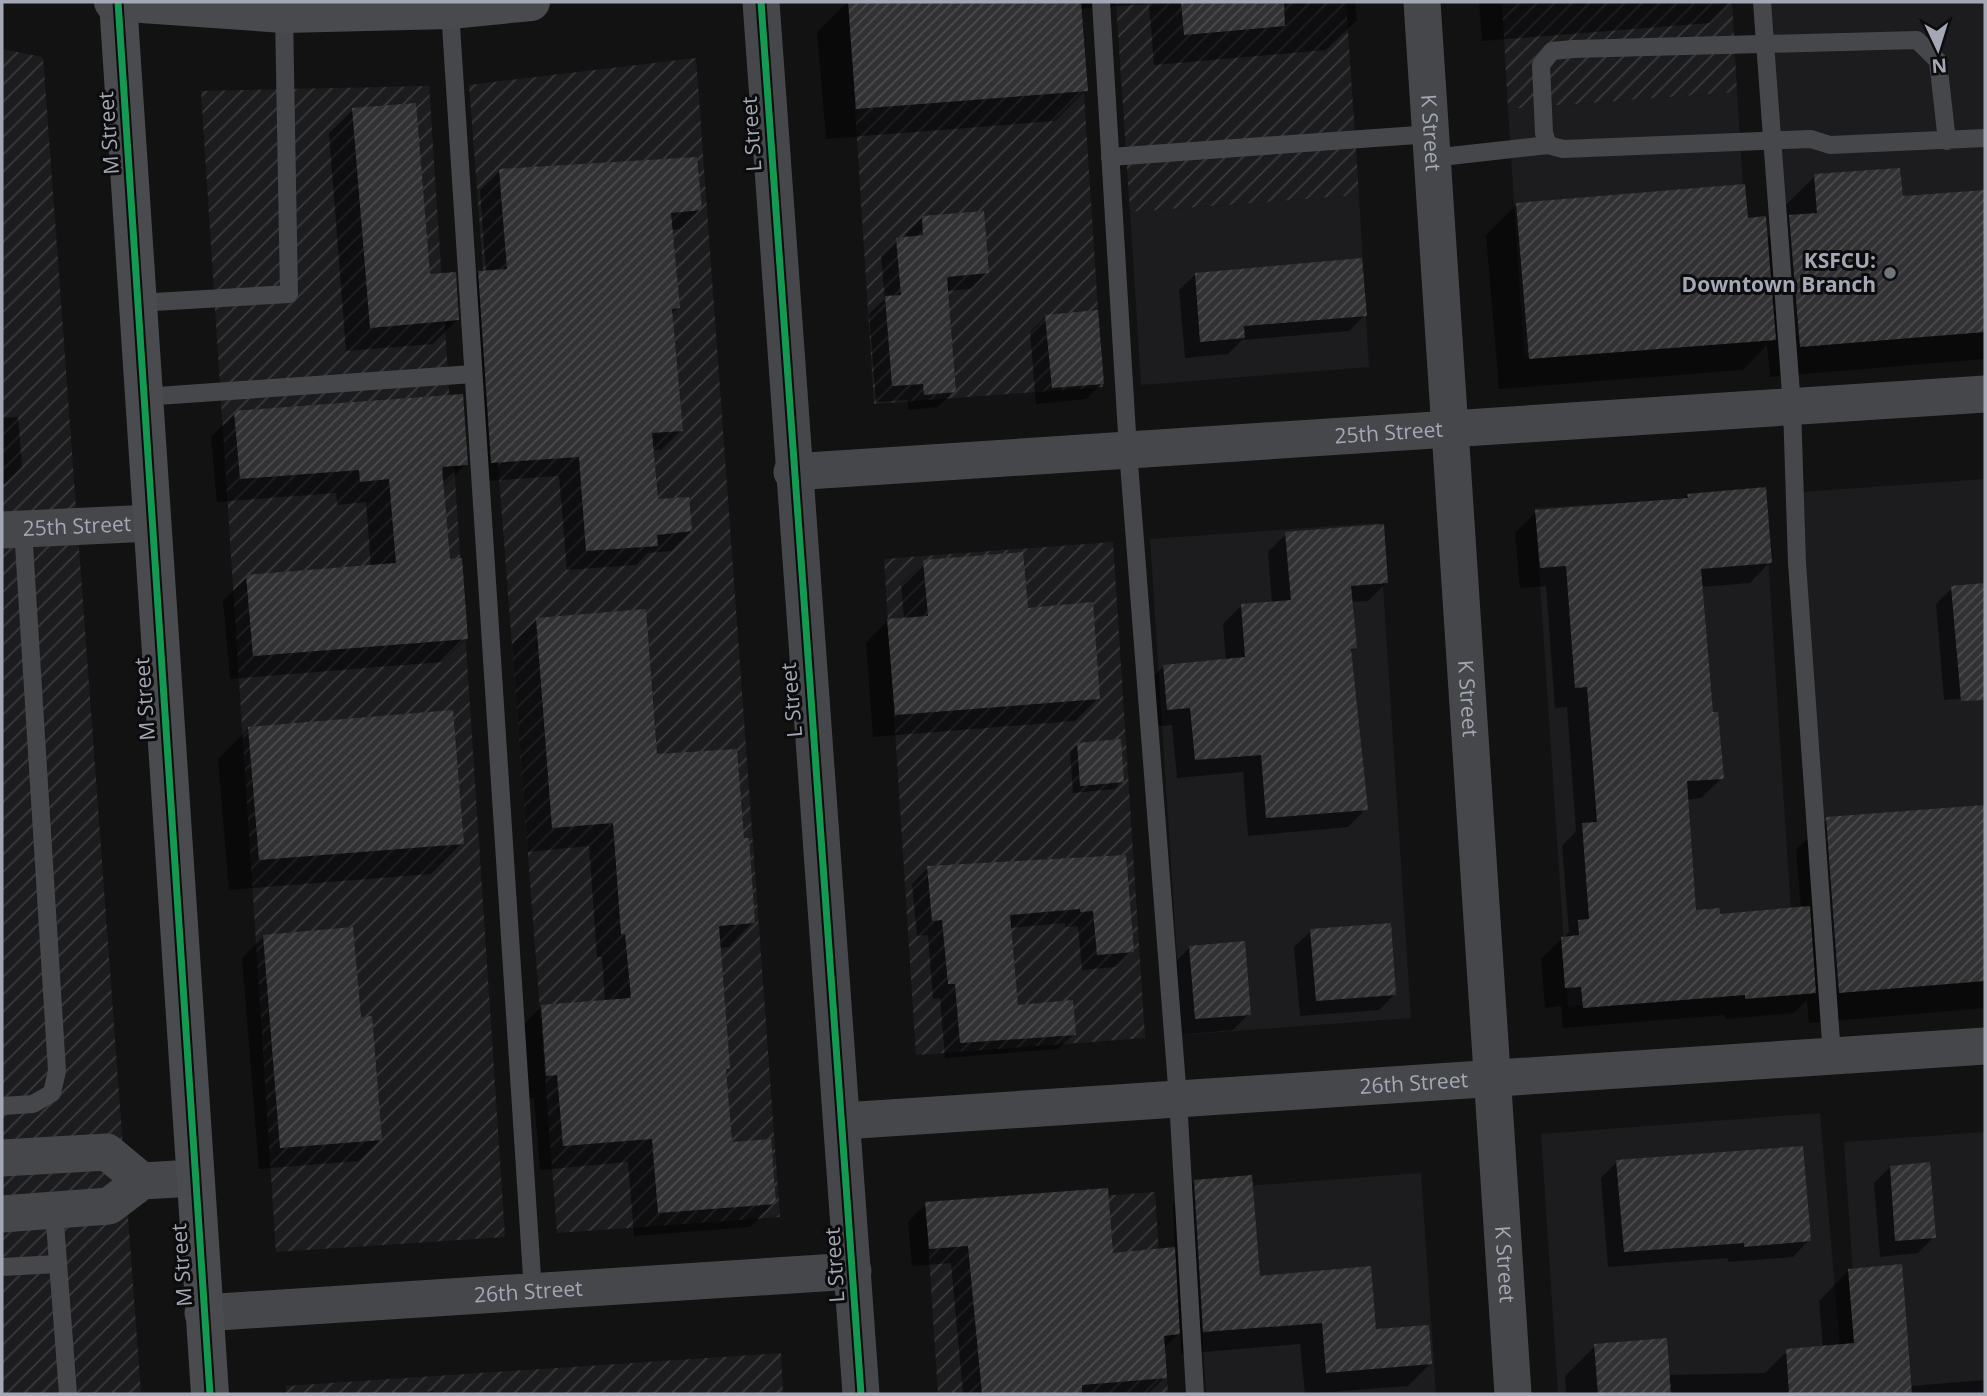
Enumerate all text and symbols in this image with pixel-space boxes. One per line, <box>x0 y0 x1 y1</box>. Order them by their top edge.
north arrow <box>1903 14 1973 84</box>
text: N <box>1931 52 1948 79</box>
street label: M Street <box>91 91 125 175</box>
street label: K Street <box>1415 93 1448 172</box>
street label: L Street <box>734 96 768 172</box>
place label: KSFCU: Downtown Branch <box>1682 246 1876 298</box>
marker: KSFCU: Downtown Branch <box>1882 265 1898 281</box>
street label: 25th Street <box>1334 414 1444 449</box>
street label: 25th Street <box>22 509 132 542</box>
street label: M Street <box>127 657 161 741</box>
street label: K Street <box>1452 659 1485 738</box>
street label: L Street <box>774 661 808 739</box>
street label: 26th Street <box>1359 1065 1469 1100</box>
street label: M Street <box>164 1223 198 1307</box>
street label: K Street <box>1489 1225 1522 1304</box>
street label: L Street <box>817 1227 851 1303</box>
street label: 26th Street <box>473 1274 583 1308</box>

